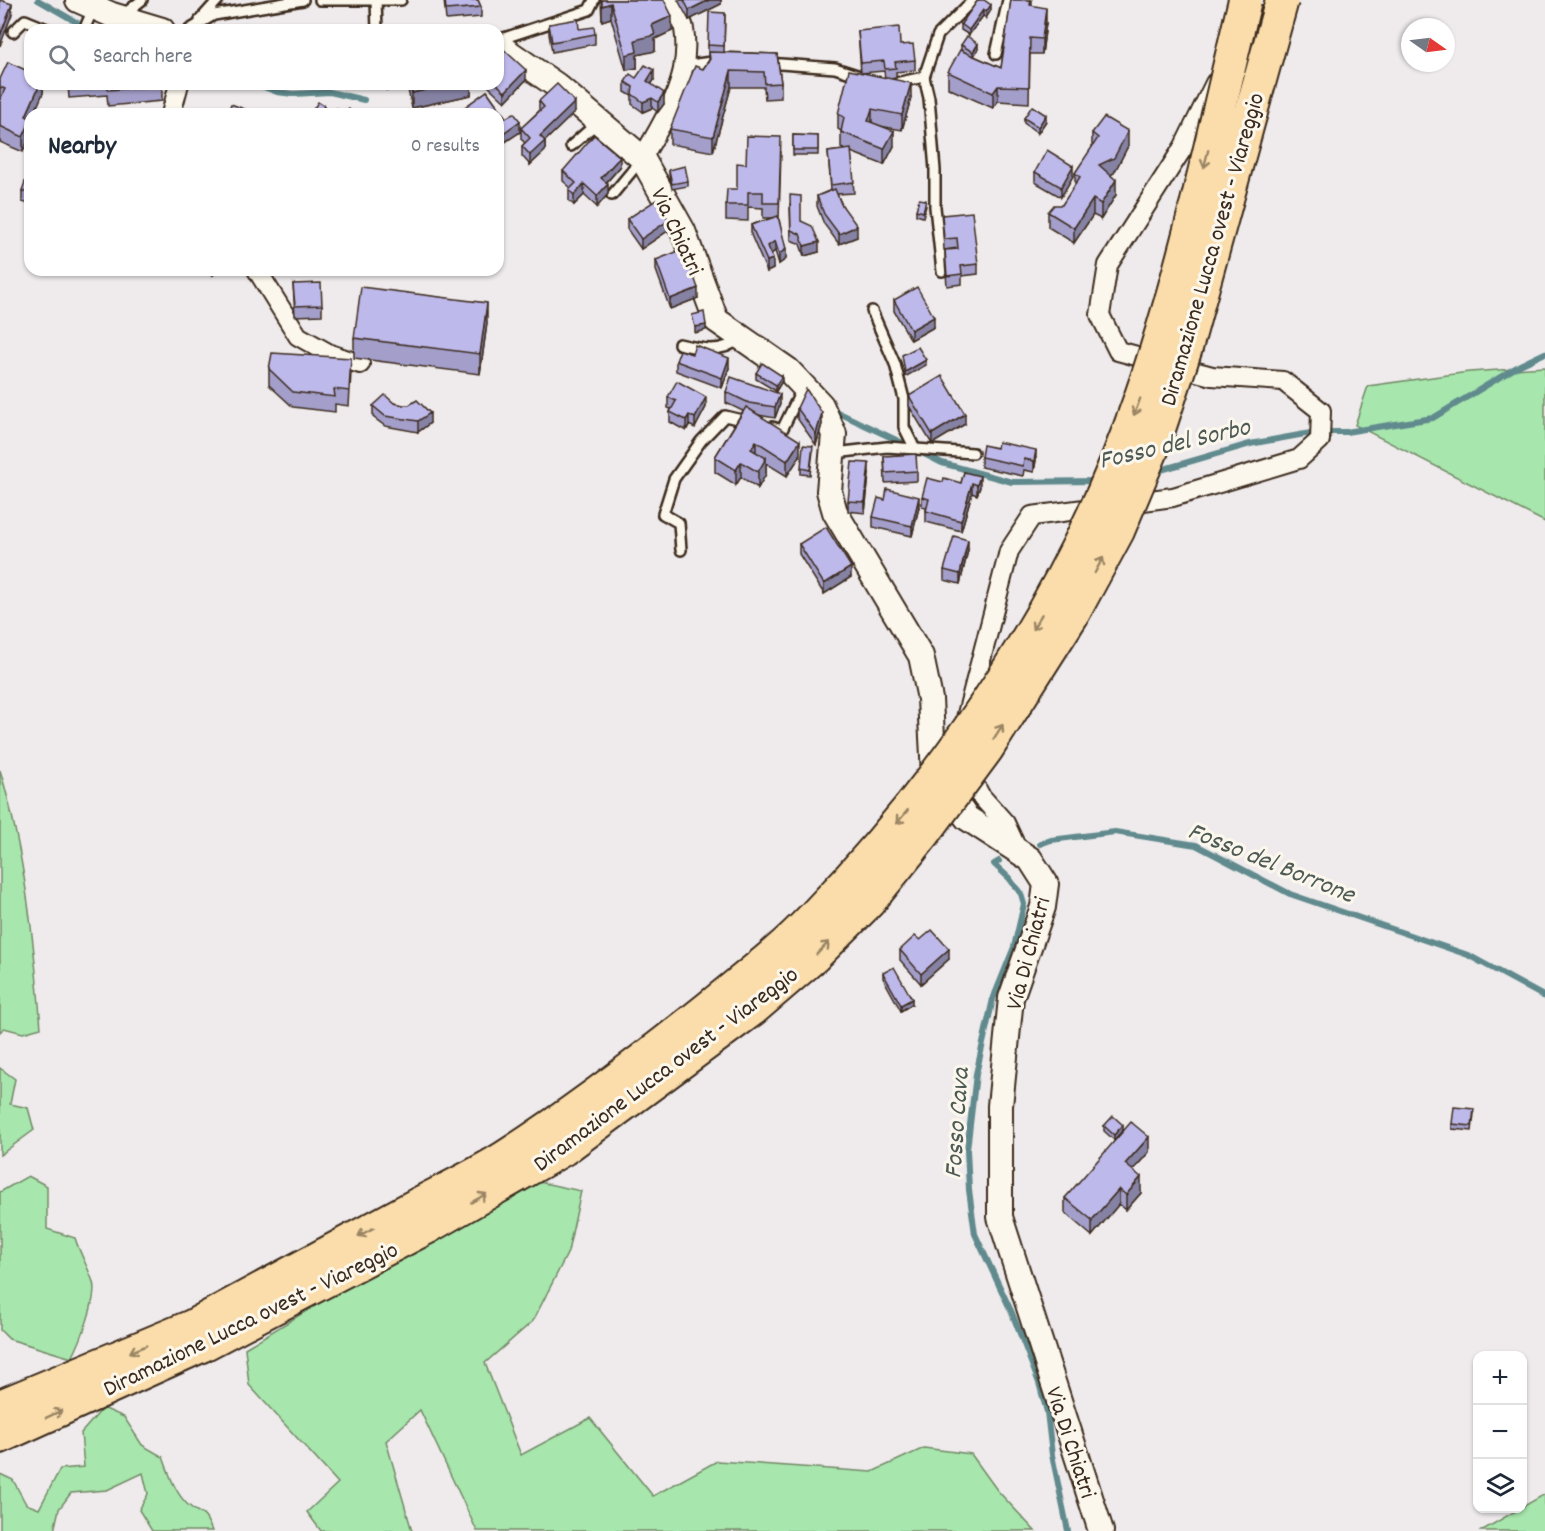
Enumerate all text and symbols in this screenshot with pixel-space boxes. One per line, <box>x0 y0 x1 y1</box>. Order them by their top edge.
north arrow <box>1401 18 1455 72</box>
search box <box>24 24 504 90</box>
icon: search <box>45 41 78 74</box>
text: Search here <box>93 42 192 73</box>
street label: Diramazione Lucca ovest - Viareggio <box>1153 89 1275 410</box>
text: Nearby <box>48 129 116 166</box>
text: 0 results <box>411 133 480 161</box>
one-way arrow <box>1200 149 1212 168</box>
street label: Via Chiatri <box>640 183 710 282</box>
one-way arrow <box>1131 398 1142 416</box>
water label: Fosso del Sorbo <box>1096 410 1255 481</box>
one-way arrow <box>1093 557 1105 574</box>
one-way arrow <box>1031 613 1043 630</box>
one-way arrow <box>992 724 1004 741</box>
one-way arrow <box>896 808 909 824</box>
water label: Fosso del Borrone <box>1182 814 1361 915</box>
street label: Via Di Chiatri <box>999 894 1061 1014</box>
one-way arrow <box>815 941 830 955</box>
street label: Diramazione Lucca ovest - Viareggio <box>527 959 807 1182</box>
water label: Fosso Cava <box>936 1065 981 1180</box>
one-way arrow <box>470 1192 487 1204</box>
one-way arrow <box>358 1226 375 1238</box>
street label: Diramazione Lucca ovest - Viareggio <box>98 1234 405 1407</box>
one-way arrow <box>129 1344 148 1355</box>
map controls <box>1473 1351 1527 1513</box>
button: + <box>1473 1351 1527 1405</box>
street label: Via Di Chiatri <box>1035 1383 1103 1503</box>
button: − <box>1473 1405 1527 1459</box>
one-way arrow <box>44 1407 62 1419</box>
button: layers <box>1473 1459 1527 1513</box>

